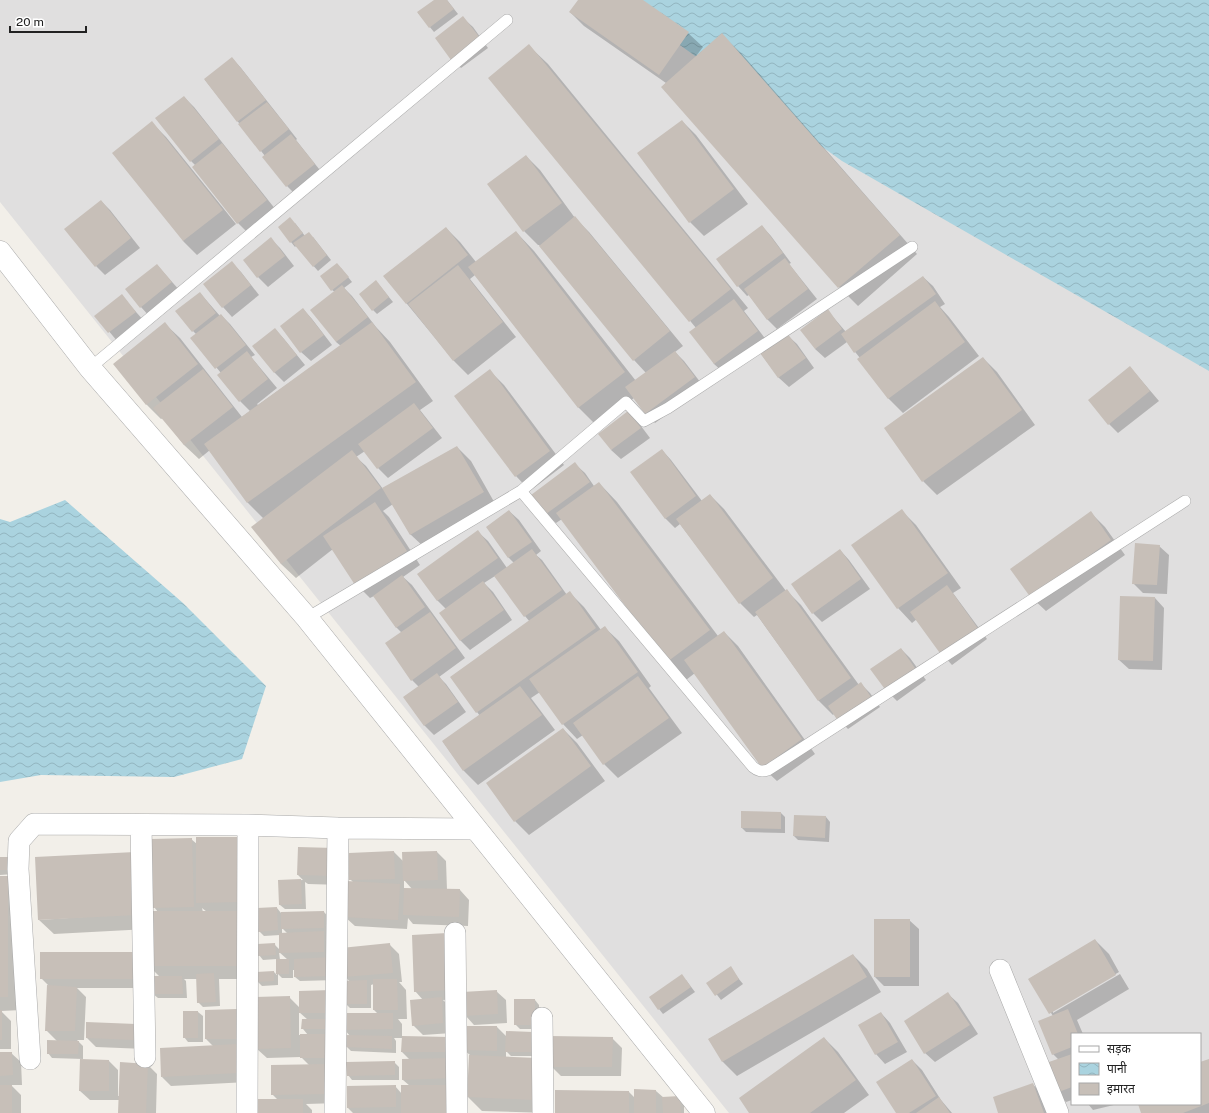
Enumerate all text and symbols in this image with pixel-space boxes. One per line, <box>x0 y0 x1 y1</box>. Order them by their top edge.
scale bar <box>10 8 86 34</box>
text: 20 m <box>16 15 44 29</box>
legend <box>1071 1033 1201 1105</box>
text: सड़क <box>1107 1042 1132 1056</box>
text: पानी <box>1107 1061 1128 1076</box>
text: इमारत <box>1107 1082 1136 1096</box>

